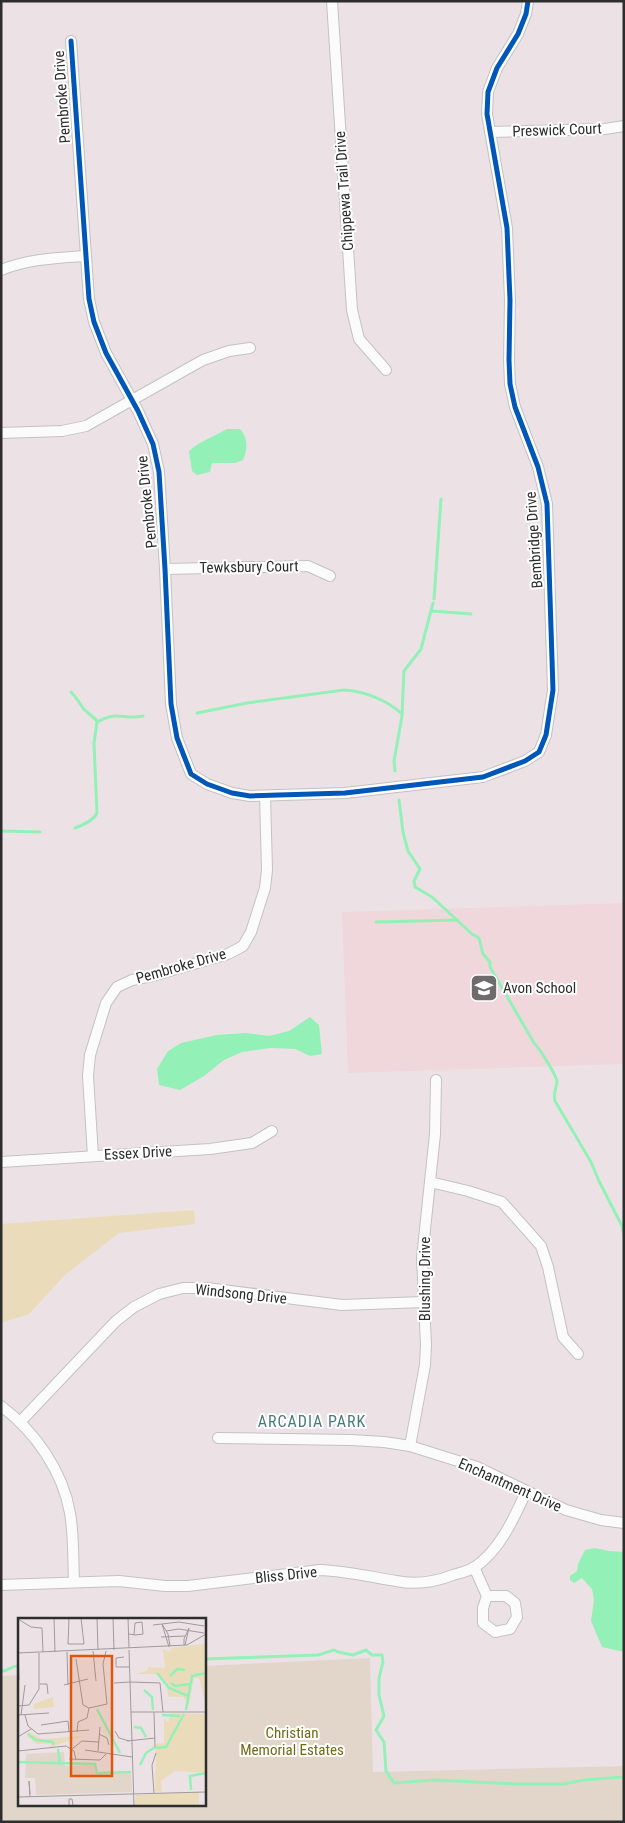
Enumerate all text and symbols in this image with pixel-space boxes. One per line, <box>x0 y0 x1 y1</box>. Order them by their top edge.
street label: Pembroke Drive <box>50 50 74 144</box>
street label: Preswick Court <box>512 119 602 141</box>
street label: Chippewa Trail Drive <box>331 130 357 252</box>
street label: Pembroke Drive <box>133 455 161 549</box>
street label: Bembridge Drive <box>522 491 546 589</box>
street label: Tewksbury Court <box>199 557 299 577</box>
street label: Pembroke Drive <box>134 945 228 987</box>
school or university icon: Avon School <box>469 973 499 1003</box>
place label: Avon School <box>503 979 576 997</box>
street label: Essex Drive <box>104 1142 172 1164</box>
street label: Blushing Drive <box>416 1237 434 1321</box>
street label: Windsong Drive <box>194 1280 288 1308</box>
district label: ARCADIA PARK <box>258 1412 366 1431</box>
street label: Enchantment Drive <box>456 1454 564 1516</box>
street label: Bliss Drive <box>254 1563 318 1587</box>
inset map <box>18 1618 205 1806</box>
park label: Christian Memorial Estates <box>240 1724 344 1759</box>

